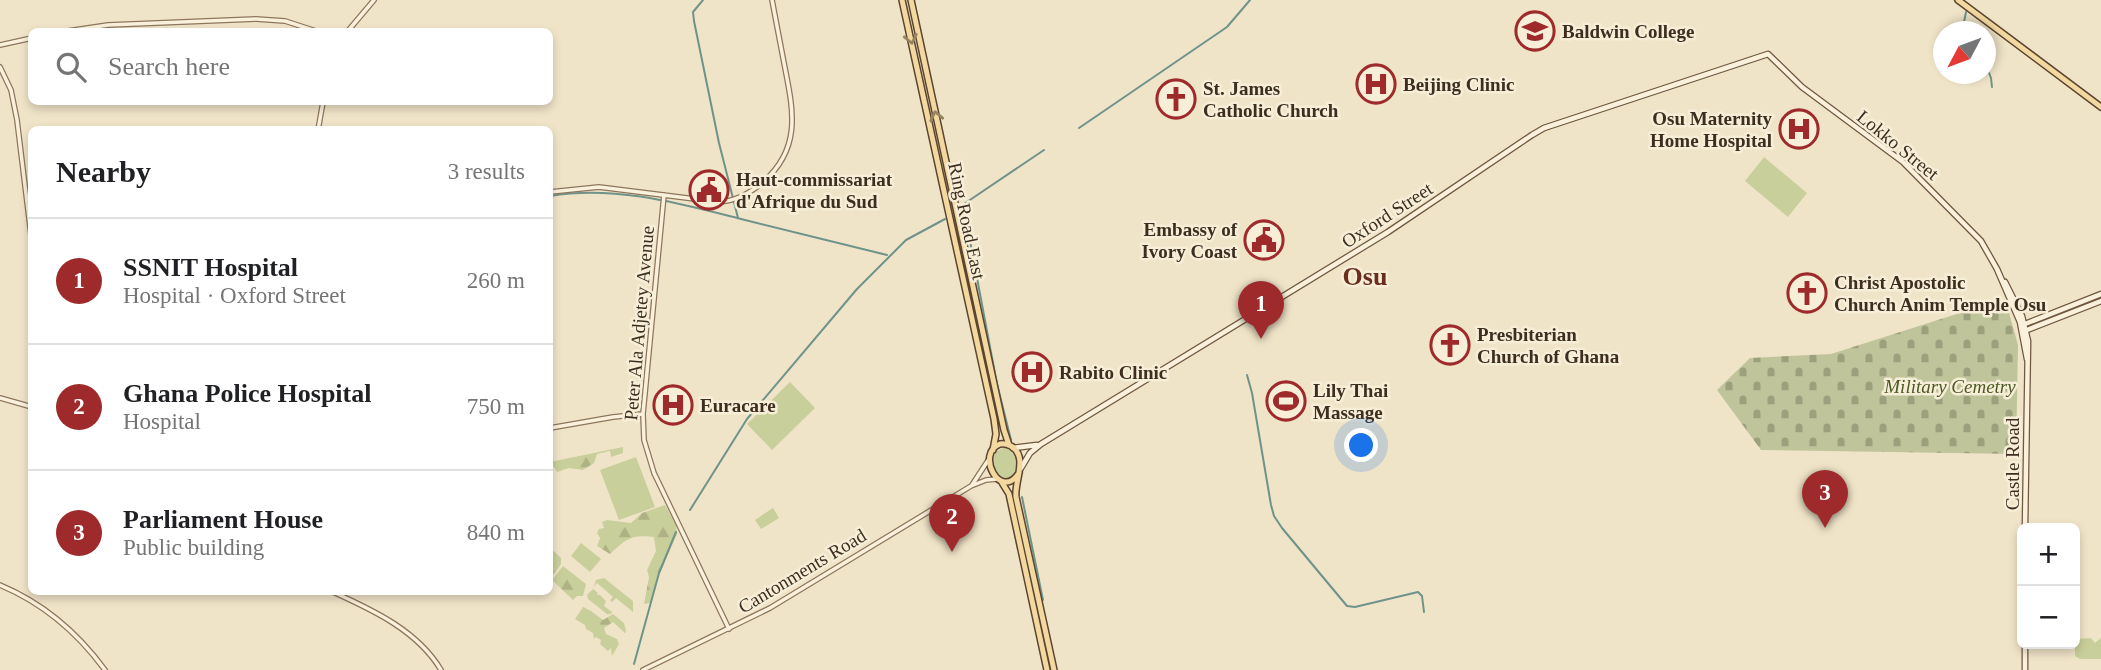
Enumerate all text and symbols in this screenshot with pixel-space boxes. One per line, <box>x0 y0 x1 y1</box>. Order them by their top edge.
school or university icon: Baldwin College <box>1514 10 1556 52</box>
place label: Baldwin College <box>1562 21 1694 42</box>
north arrow <box>1933 21 1996 84</box>
search box <box>28 28 553 105</box>
one-way arrow <box>903 33 917 45</box>
icon: search <box>52 48 90 86</box>
text: Search here <box>108 52 230 81</box>
hospital icon: Beijing Clinic <box>1355 63 1397 105</box>
place label: Beijing Clinic <box>1403 74 1514 95</box>
church icon: St. James Catholic Church <box>1155 78 1197 120</box>
place label: St. James Catholic Church <box>1203 78 1339 121</box>
street label: Lokko Street <box>1853 106 1944 185</box>
place label: Osu Maternity Home Hospital <box>1650 108 1772 151</box>
hospital icon: Osu Maternity Home Hospital <box>1778 108 1820 150</box>
one-way arrow <box>930 110 944 122</box>
text: Nearby <box>56 155 151 188</box>
text: 3 results <box>448 159 525 184</box>
street label: Ring Road East <box>944 160 990 282</box>
public building icon: Haut-commissariat d'Afrique du Sud <box>688 169 730 211</box>
place label: Haut-commissariat d'Afrique du Sud <box>736 169 893 212</box>
street label: Oxford Street <box>1338 177 1437 252</box>
place label: Embassy of Ivory Coast <box>1141 219 1238 262</box>
public building icon: Embassy of Ivory Coast <box>1243 219 1285 261</box>
street label: Peter Ala Adjetey Avenue <box>620 225 658 421</box>
text: SSNIT Hospital <box>123 253 298 282</box>
district label: Osu <box>1343 262 1387 291</box>
text: 1 <box>73 268 85 293</box>
text: 260 m <box>467 268 525 293</box>
church icon: Christ Apostolic Church Anim Temple Osu <box>1786 272 1828 314</box>
place label: Christ Apostolic Church Anim Temple Osu <box>1834 272 2047 315</box>
pin: 1 <box>1238 281 1284 339</box>
text: Hospital · Oxford Street <box>123 283 346 308</box>
church icon: Presbiterian Church of Ghana <box>1429 324 1471 366</box>
place label: Presbiterian Church of Ghana <box>1477 324 1620 367</box>
hospital icon: Rabito Clinic <box>1011 351 1053 393</box>
place label: Rabito Clinic <box>1059 362 1167 383</box>
park label: Military Cemetry <box>1883 376 2016 397</box>
text: Ghana Police Hospital <box>123 379 371 408</box>
sports icon: Lily Thai Massage <box>1265 380 1307 422</box>
place label: Lily Thai Massage <box>1313 380 1388 423</box>
hospital icon: Euracare <box>652 384 694 426</box>
text: 2 <box>73 394 85 419</box>
text: 750 m <box>467 394 525 419</box>
place label: Euracare <box>700 395 776 416</box>
text: Hospital <box>123 409 201 434</box>
street label: Castle Road <box>2002 417 2023 510</box>
your location <box>1344 428 1378 462</box>
pin: 3 <box>1802 470 1848 528</box>
pin: 2 <box>929 494 975 552</box>
text: Parliament House <box>123 505 323 534</box>
text: 3 <box>73 520 85 545</box>
text: 840 m <box>467 520 525 545</box>
map controls <box>2017 523 2080 649</box>
button: + <box>2017 523 2080 586</box>
street label: Cantonments Road <box>734 524 870 617</box>
text: Public building <box>123 535 264 560</box>
button: − <box>2017 586 2080 649</box>

